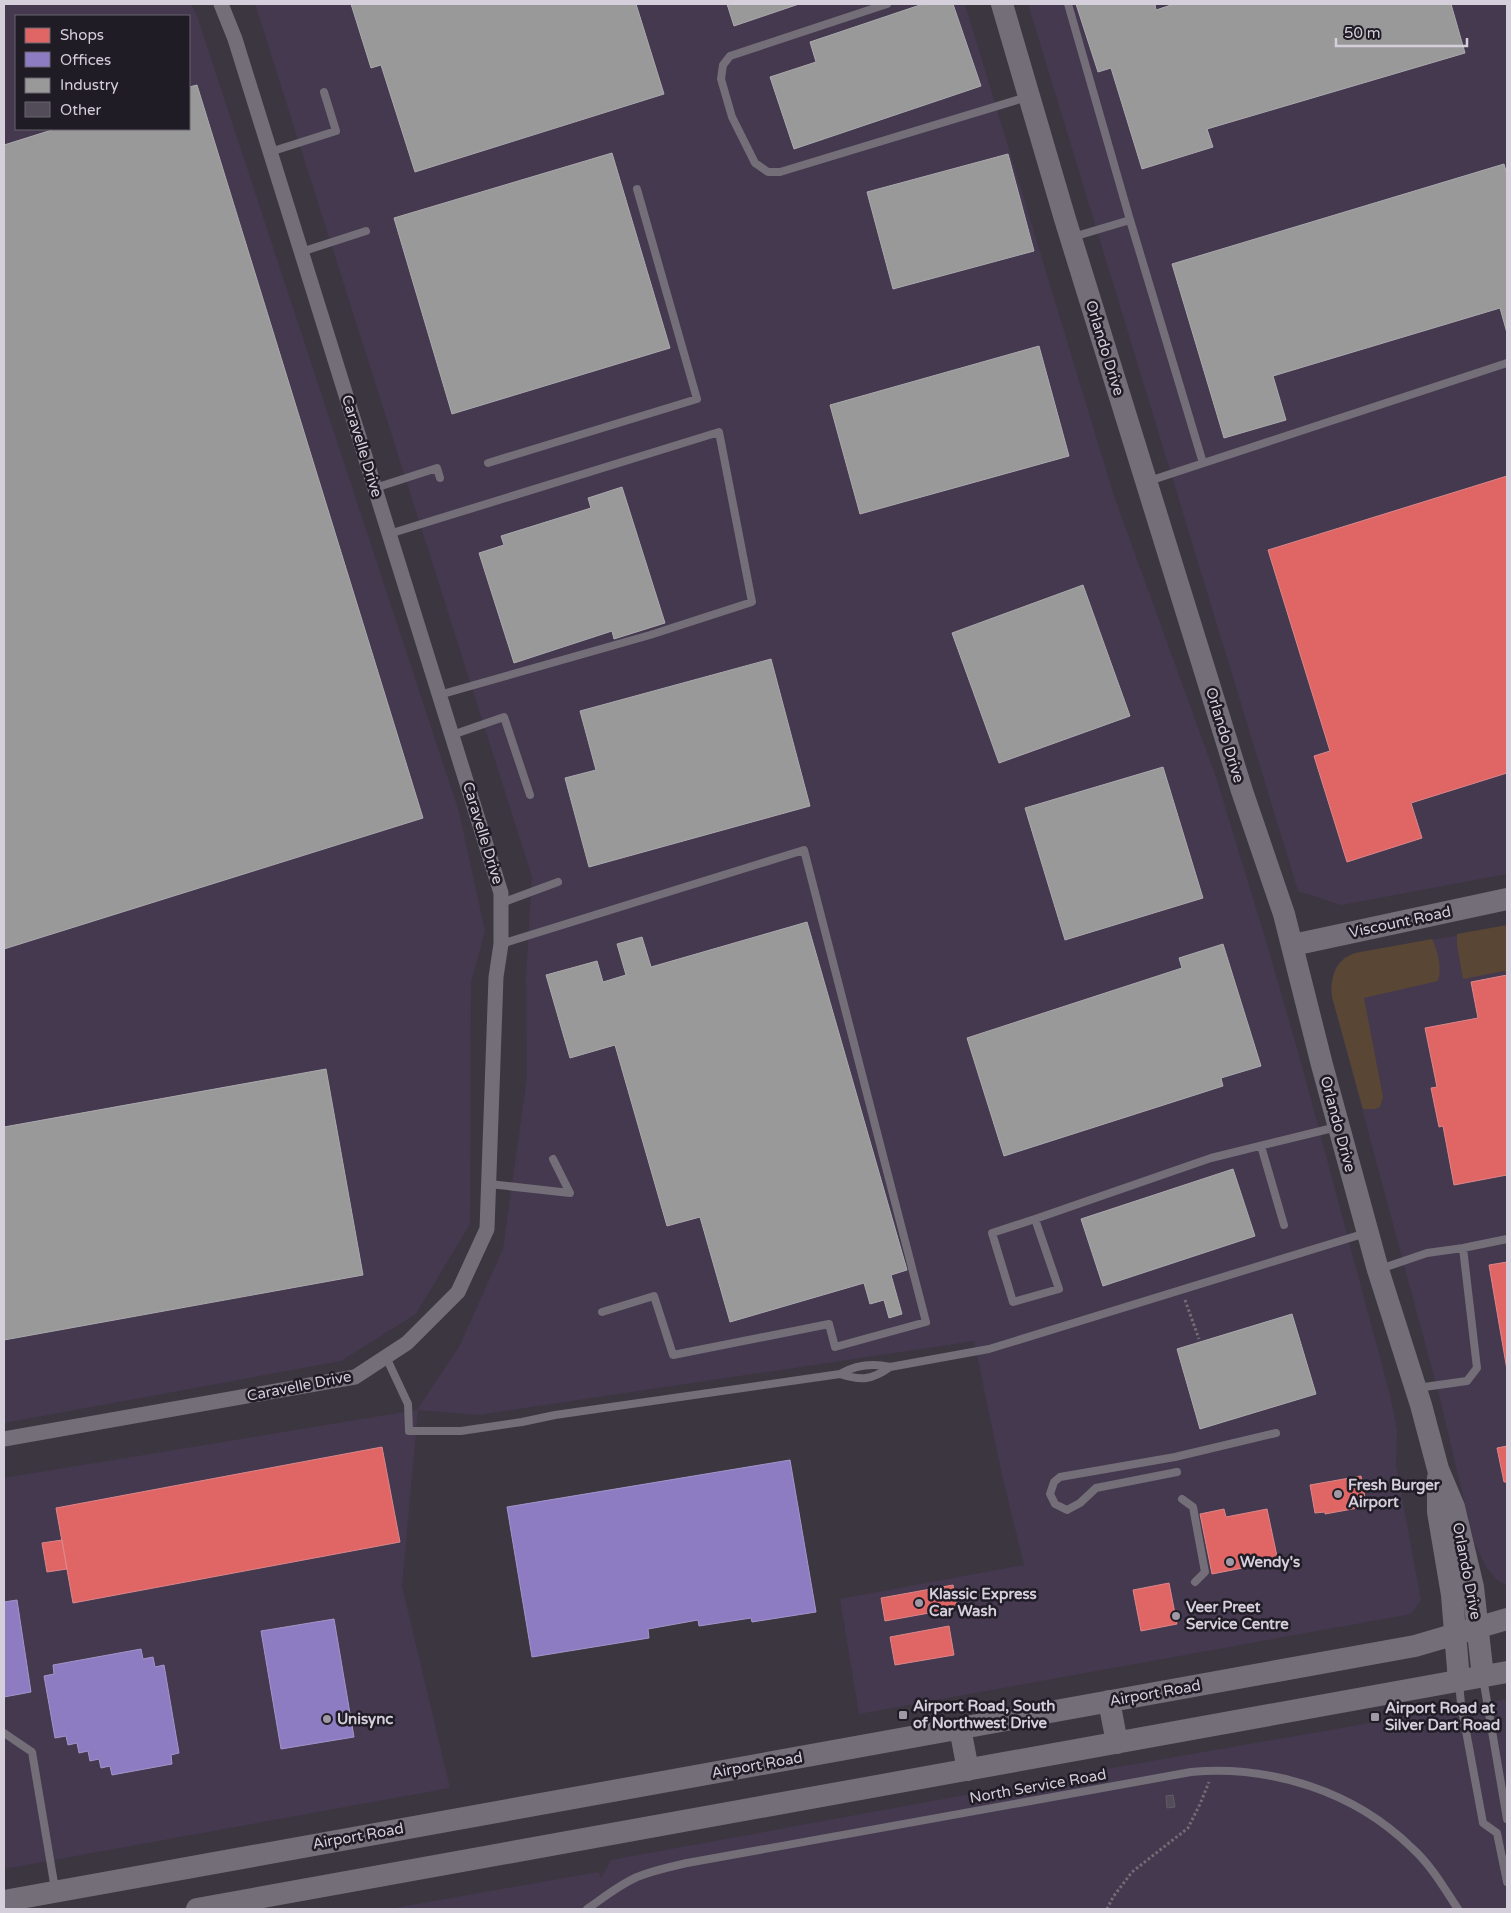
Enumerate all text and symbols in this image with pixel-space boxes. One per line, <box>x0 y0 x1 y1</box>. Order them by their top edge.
legend <box>15 15 190 130</box>
scale bar <box>1336 15 1467 47</box>
text: 50 m <box>1344 24 1381 42</box>
text: Shops <box>60 26 104 44</box>
text: Offices <box>60 51 111 69</box>
text: Industry <box>60 76 119 94</box>
text: Other <box>60 101 102 119</box>
street label: Orlando Drive <box>1082 298 1128 398</box>
street label: Caravelle Drive <box>338 393 386 499</box>
street label: Orlando Drive <box>1202 685 1248 785</box>
street label: Caravelle Drive <box>459 780 507 886</box>
street label: Viscount Road <box>1347 902 1453 942</box>
street label: Orlando Drive <box>1317 1074 1359 1174</box>
street label: Caravelle Drive <box>245 1367 353 1405</box>
place label: Fresh Burger Airport <box>1348 1476 1440 1512</box>
marker: Fresh Burger Airport <box>1332 1488 1344 1500</box>
street label: Orlando Drive <box>1449 1521 1485 1621</box>
place label: Wendy's <box>1240 1553 1300 1572</box>
marker: Wendy's <box>1224 1556 1236 1568</box>
place label: Klassic Express Car Wash <box>929 1585 1037 1620</box>
marker: Klassic Express Car Wash <box>913 1597 925 1609</box>
place label: Veer Preet Service Centre <box>1186 1598 1289 1633</box>
marker: Veer Preet Service Centre <box>1170 1610 1182 1622</box>
street label: Airport Road <box>1108 1676 1202 1710</box>
place label: Airport Road, South of Northwest Drive <box>913 1697 1055 1732</box>
place label: Airport Road at Silver Dart Road <box>1385 1699 1500 1734</box>
marker: Airport Road, South of Northwest Drive <box>897 1709 909 1721</box>
place label: Unisync <box>337 1710 393 1729</box>
marker: Airport Road at Silver Dart Road <box>1369 1711 1381 1723</box>
marker: Unisync <box>321 1713 333 1725</box>
street label: Airport Road <box>710 1748 804 1782</box>
street label: North Service Road <box>968 1765 1108 1807</box>
street label: Airport Road <box>311 1819 405 1853</box>

